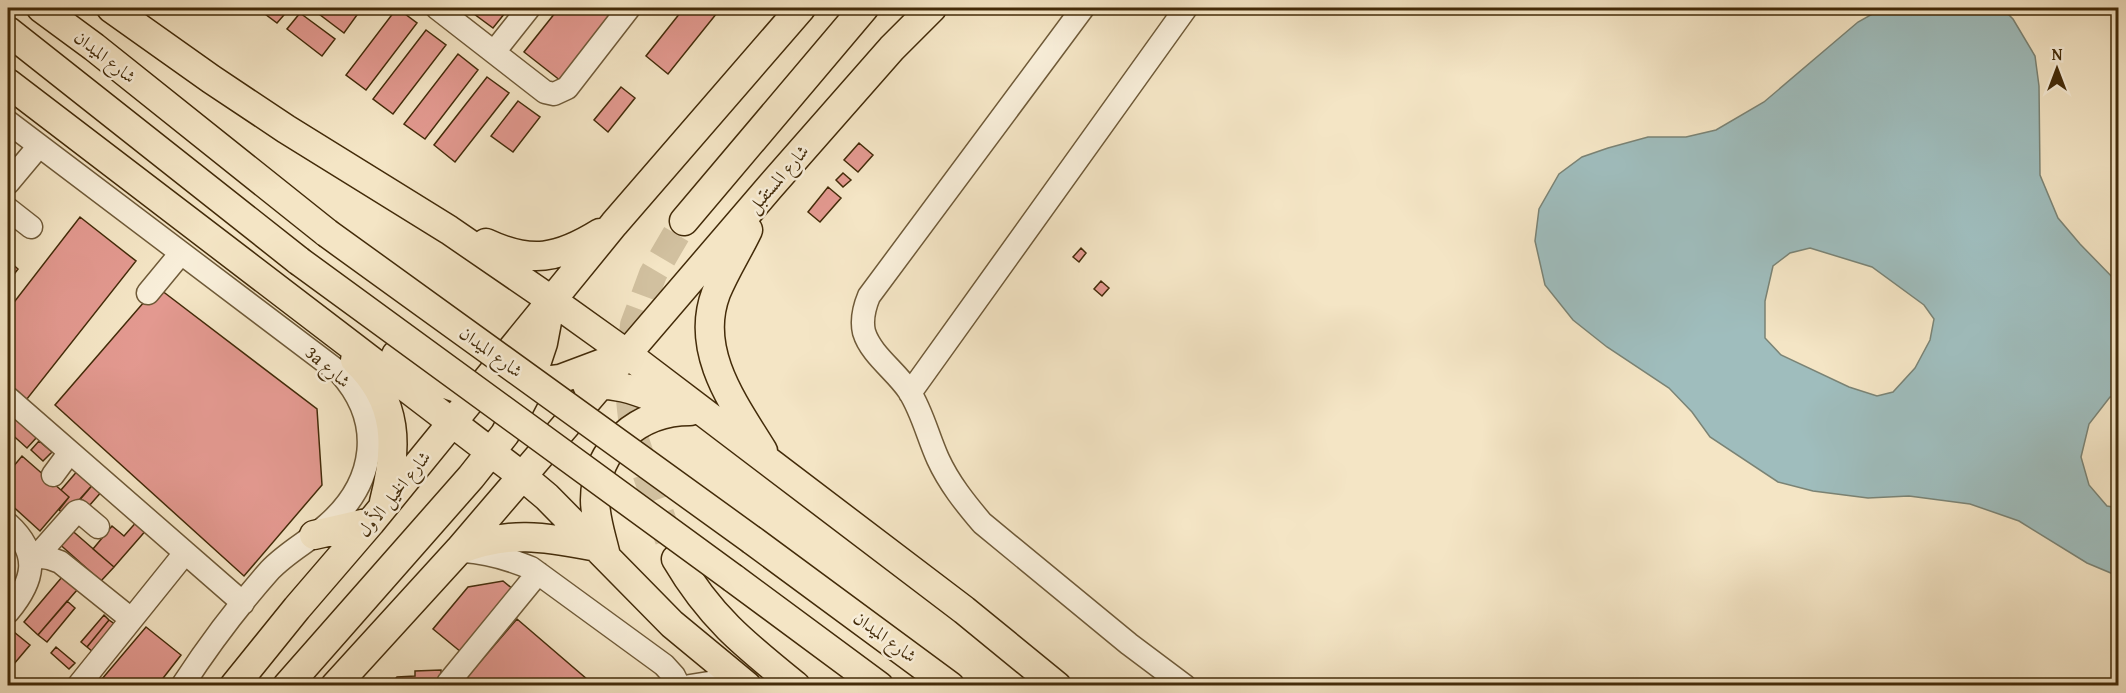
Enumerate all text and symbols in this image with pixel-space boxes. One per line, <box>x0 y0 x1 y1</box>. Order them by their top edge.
street label: شارع الميدان <box>67 24 142 91</box>
north arrow <box>2027 39 2087 99</box>
text: N <box>2052 42 2063 66</box>
street label: شارع المستقبل <box>740 139 817 220</box>
street label: شارع الميدان <box>453 319 529 385</box>
street label: 3a شارع <box>298 339 357 396</box>
street label: شارع الخيل الأول <box>350 445 438 544</box>
street label: شارع الميدان <box>847 604 923 670</box>

